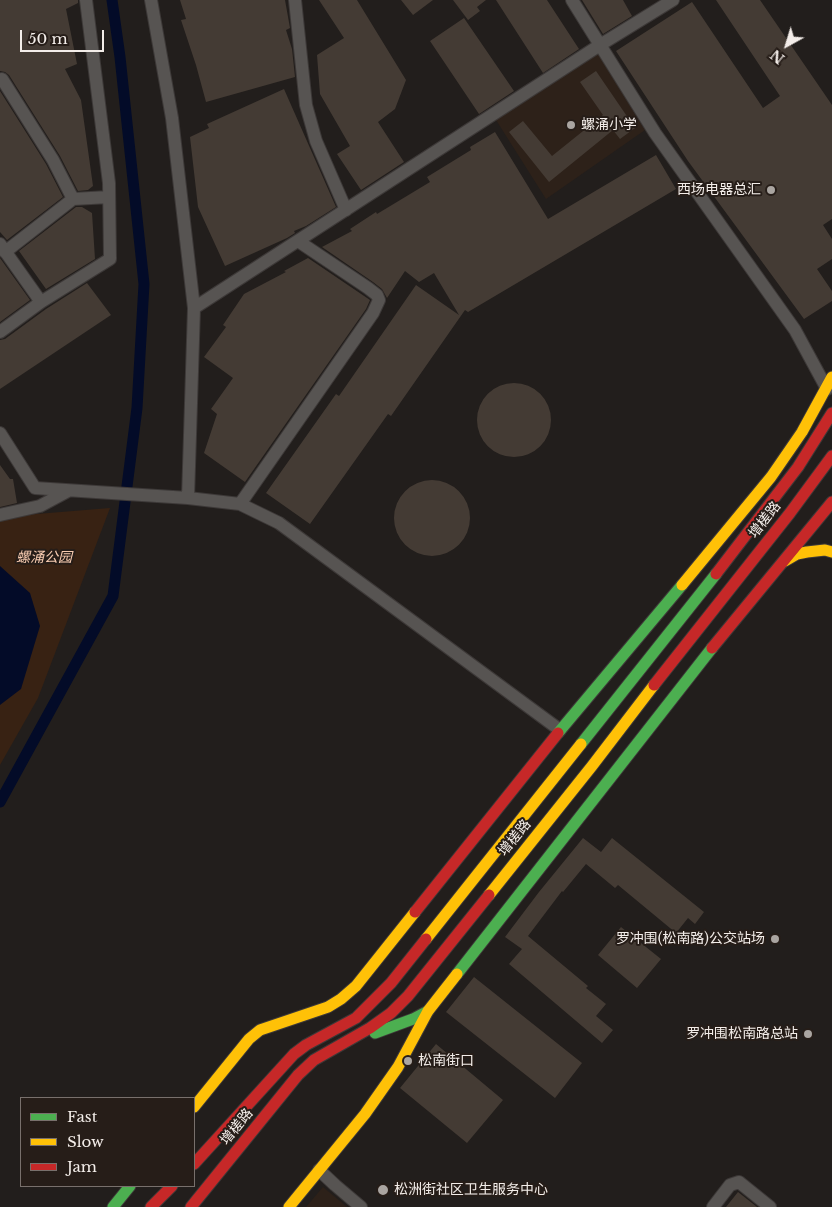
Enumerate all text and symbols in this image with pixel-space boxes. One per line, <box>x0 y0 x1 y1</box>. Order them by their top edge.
scale bar <box>22 20 106 52</box>
north arrow <box>762 20 812 70</box>
text: 50 m <box>28 29 68 48</box>
text: N <box>767 46 788 68</box>
place label: 螺涌小学 <box>581 117 637 133</box>
marker: 螺涌小学 <box>565 119 577 131</box>
place label: 西场电器总汇 <box>677 182 761 198</box>
marker: 西场电器总汇 <box>765 184 777 196</box>
street label: 增槎路 <box>745 498 785 542</box>
park label: 螺涌公园 <box>16 550 72 566</box>
street label: 增槎路 <box>495 816 535 860</box>
place label: 罗冲围(松南路)公交站场 <box>616 931 765 947</box>
marker: 罗冲围(松南路)公交站场 <box>769 933 781 945</box>
place label: 罗冲围松南路总站 <box>686 1026 798 1042</box>
marker: 罗冲围松南路总站 <box>802 1028 814 1040</box>
place label: 松南街口 <box>418 1053 474 1069</box>
marker: 松南街口 <box>402 1055 414 1067</box>
legend <box>20 1097 195 1187</box>
street label: 增槎路 <box>217 1105 257 1149</box>
text: Fast <box>67 1107 97 1126</box>
text: Slow <box>67 1132 104 1151</box>
text: Jam <box>67 1157 97 1176</box>
place label: 松洲街社区卫生服务中心 <box>394 1182 548 1198</box>
marker: 松洲街社区卫生服务中心 <box>376 1183 390 1197</box>

